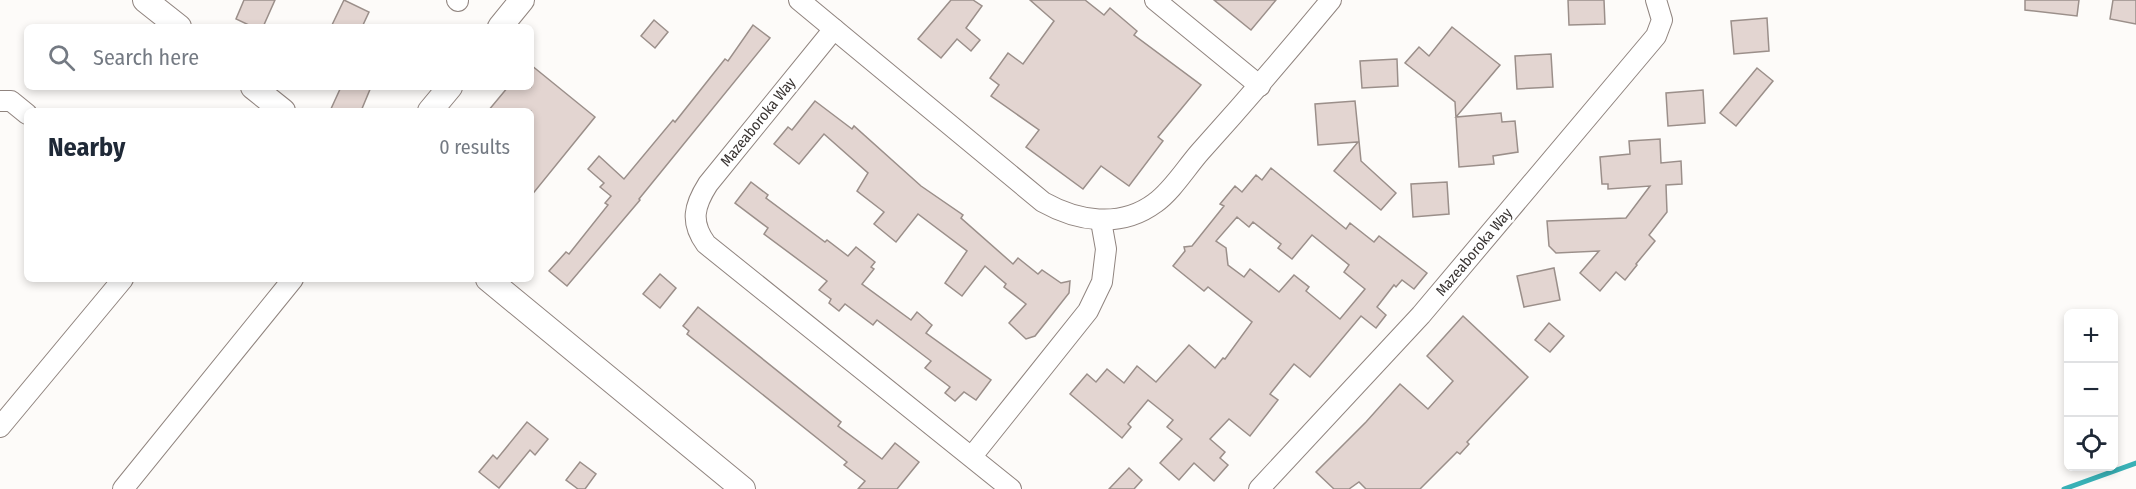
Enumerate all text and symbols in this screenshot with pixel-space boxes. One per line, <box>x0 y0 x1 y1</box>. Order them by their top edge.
search box <box>24 24 534 90</box>
icon: search <box>45 41 78 74</box>
text: Search here <box>93 44 199 71</box>
street label: Mazeaboroka Way <box>717 74 800 170</box>
text: Nearby <box>48 132 125 163</box>
text: 0 results <box>439 135 510 159</box>
street label: Mazeaboroka Way <box>1432 204 1516 300</box>
map controls <box>2064 309 2118 471</box>
button: + <box>2064 309 2118 363</box>
button: − <box>2064 363 2118 417</box>
button: locate <box>2064 417 2118 471</box>

